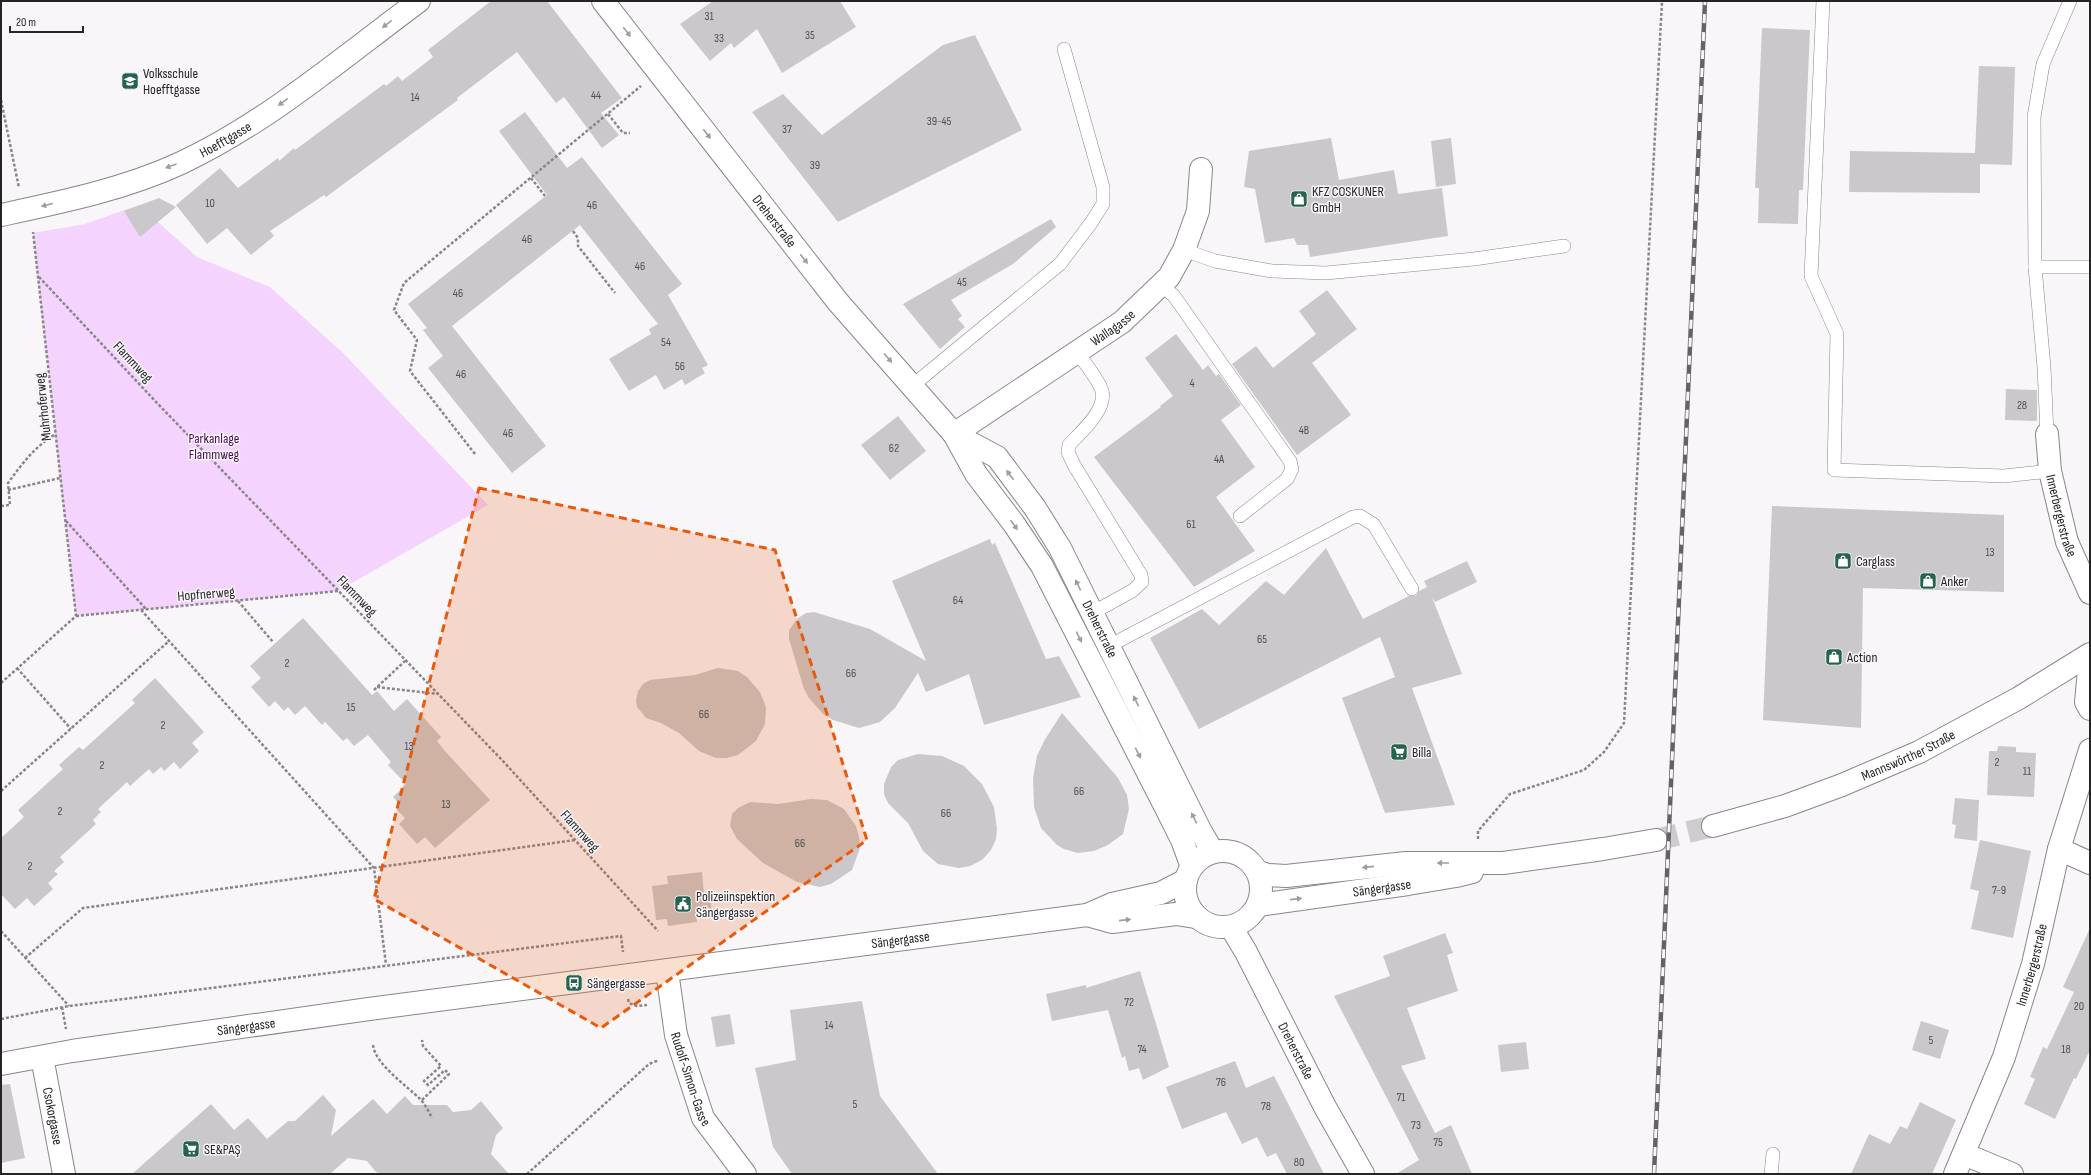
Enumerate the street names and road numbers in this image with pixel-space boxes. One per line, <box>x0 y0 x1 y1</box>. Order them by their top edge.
street label: Hoefftgasse <box>196 118 254 161</box>
street label: Dreherstraße <box>749 191 800 251</box>
street label: Wallagasse <box>1087 306 1138 349</box>
street label: Flammweg <box>110 338 157 386</box>
street label: Muhrhoferweg <box>31 372 55 442</box>
street label: Innerbergerstraße <box>2043 472 2081 559</box>
street label: Flammweg <box>333 572 381 620</box>
street label: Hopfnerweg <box>177 583 236 605</box>
street label: Dreherstraße <box>1079 598 1122 660</box>
street label: Mannswörther Straße <box>1859 726 1958 784</box>
street label: Flammweg <box>557 807 603 856</box>
street label: Sängergasse <box>1352 875 1412 900</box>
street label: Innerbergerstraße <box>2012 922 2050 1008</box>
street label: Sängergasse <box>870 927 930 952</box>
street label: Sängergasse <box>216 1014 276 1039</box>
street label: Dreherstraße <box>1275 1019 1318 1082</box>
street label: Rudolf-Simon-Gasse <box>667 1030 715 1130</box>
street label: Csokorgasse <box>39 1086 67 1146</box>

